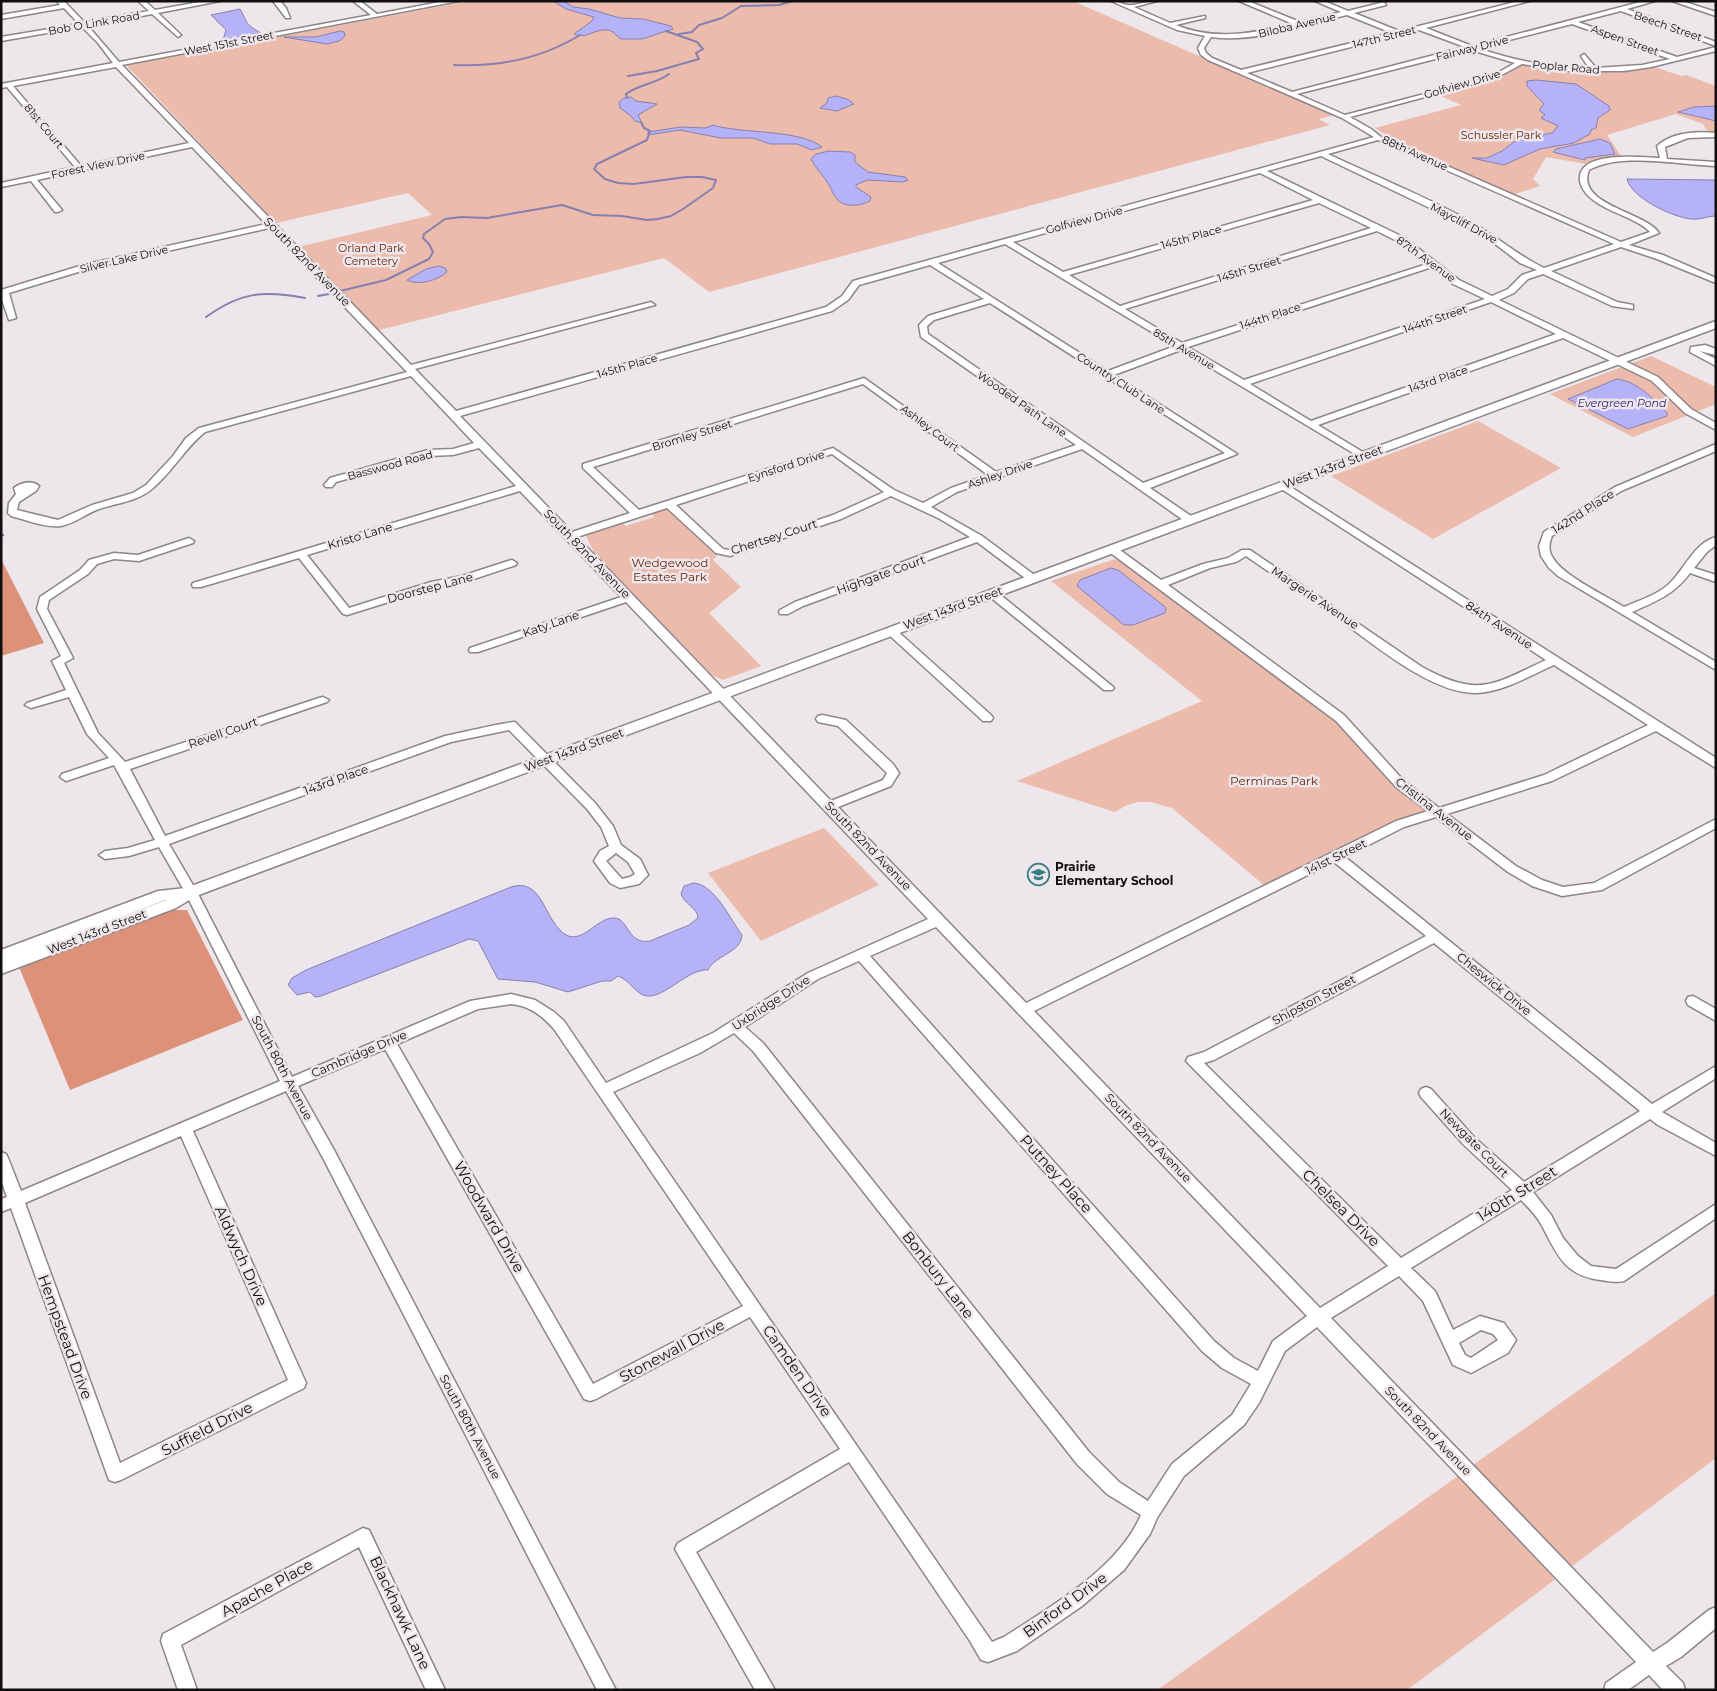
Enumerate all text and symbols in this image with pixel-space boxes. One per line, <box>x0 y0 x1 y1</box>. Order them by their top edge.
street label: Bob O Link Road <box>47 8 141 38</box>
street label: Beech Street <box>1632 8 1704 44</box>
street label: Biloba Avenue <box>1257 9 1338 41</box>
street label: Aspen Street <box>1589 21 1661 59</box>
street label: 147th Street <box>1351 22 1418 52</box>
street label: West 151st Street <box>183 27 276 59</box>
street label: Fairway Drive <box>1434 32 1510 64</box>
street label: Poplar Road <box>1532 57 1600 77</box>
street label: Golfview Drive <box>1422 66 1502 102</box>
street label: 81st Court <box>21 101 67 152</box>
park label: Schussler Park <box>1461 128 1542 142</box>
street label: 88th Avenue <box>1380 132 1450 174</box>
street label: Forest View Drive <box>50 148 147 182</box>
street label: Maycliff Drive <box>1428 200 1500 247</box>
street label: Golfview Drive <box>1044 203 1124 237</box>
street label: South 82nd Avenue <box>261 214 354 309</box>
street label: 145th Place <box>1159 222 1223 252</box>
street label: 87th Avenue <box>1394 233 1459 285</box>
park label: Orland Park Cemetery <box>338 241 404 268</box>
street label: Silver Lake Drive <box>79 242 170 276</box>
street label: 145th Street <box>1216 253 1283 285</box>
street label: 144th Place <box>1238 299 1303 332</box>
street label: 144th Street <box>1401 301 1469 336</box>
street label: 85th Avenue <box>1151 325 1218 373</box>
street label: Country Club Lane <box>1074 349 1168 417</box>
street label: 145th Place <box>595 351 659 381</box>
street label: 143rd Place <box>1406 362 1470 396</box>
street label: Wooded Path Lane <box>975 368 1070 440</box>
water label: Evergreen Pond <box>1578 396 1667 410</box>
street label: Ashley Court <box>898 401 963 455</box>
street label: Bromley Street <box>650 416 734 454</box>
street label: West 143rd Street <box>1281 442 1385 492</box>
street label: Basswood Road <box>346 447 434 483</box>
street label: Eynsford Drive <box>746 447 827 485</box>
street label: Ashley Drive <box>966 456 1035 492</box>
street label: 142nd Place <box>1549 486 1617 537</box>
street label: South 82nd Avenue <box>541 506 634 601</box>
street label: Chertsey Court <box>729 515 819 558</box>
street label: Kristo Lane <box>326 519 394 552</box>
street label: Highgate Court <box>834 551 927 598</box>
park label: Wedgewood Estates Park <box>632 555 708 584</box>
street label: Margerie Avenue <box>1269 563 1362 632</box>
street label: Doorstep Lane <box>385 569 474 606</box>
street label: West 143rd Street <box>901 583 1005 633</box>
street label: 84th Avenue <box>1463 597 1536 652</box>
street label: Katy Lane <box>520 607 581 640</box>
street label: Revell Court <box>186 714 260 751</box>
street label: West 143rd Street <box>522 725 626 775</box>
street label: 143rd Place <box>301 761 370 798</box>
park label: Perminas Park <box>1230 773 1319 788</box>
street label: Cristina Avenue <box>1393 774 1476 843</box>
street label: South 82nd Avenue <box>822 798 915 893</box>
street label: 141st Street <box>1303 835 1369 878</box>
place label: Prairie Elementary School <box>1055 859 1173 888</box>
school or university icon: Prairie Elementary School <box>1027 862 1051 886</box>
street label: West 143rd Street <box>45 906 149 957</box>
street label: Cheswick Drive <box>1454 949 1535 1018</box>
street label: Shipston Street <box>1269 971 1358 1028</box>
street label: Uxbridge Drive <box>729 972 813 1033</box>
street label: South 80th Avenue <box>249 1013 316 1123</box>
street label: Cambridge Drive <box>309 1027 409 1080</box>
street label: South 82nd Avenue <box>1102 1090 1195 1185</box>
street label: Newgate Court <box>1437 1105 1512 1180</box>
street label: Putney Place <box>1016 1130 1097 1217</box>
street label: Woodward Drive <box>450 1158 529 1276</box>
street label: 140th Street <box>1473 1161 1560 1226</box>
street label: Chelsea Drive <box>1299 1165 1384 1250</box>
street label: Aldwych Drive <box>211 1203 272 1309</box>
street label: Bonbury Lane <box>898 1227 979 1322</box>
street label: Hempstead Drive <box>34 1272 97 1402</box>
street label: Stonewall Drive <box>616 1315 728 1386</box>
street label: Camden Drive <box>759 1321 836 1420</box>
street label: South 80th Avenue <box>437 1372 504 1482</box>
street label: South 82nd Avenue <box>1382 1383 1475 1478</box>
street label: Suffield Drive <box>158 1397 256 1460</box>
street label: Blackhawk Lane <box>366 1553 435 1673</box>
street label: Apache Place <box>217 1554 316 1621</box>
street label: Binford Drive <box>1019 1568 1110 1641</box>

